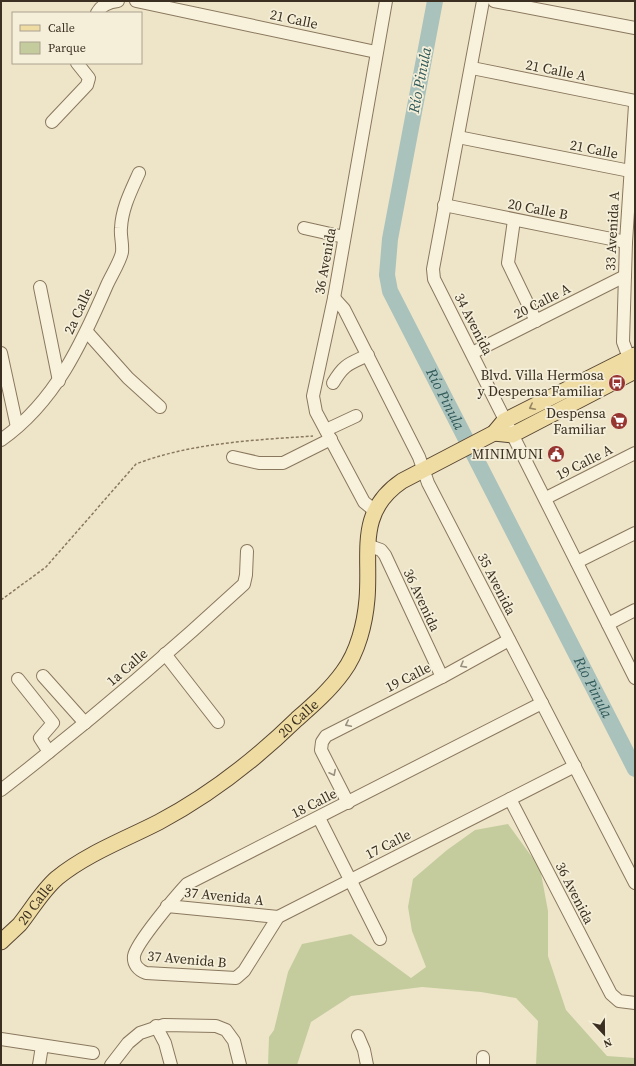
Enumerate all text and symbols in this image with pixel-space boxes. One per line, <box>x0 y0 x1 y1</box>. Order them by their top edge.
street label: 21 Calle <box>268 4 320 34</box>
legend <box>12 12 142 64</box>
text: Calle <box>48 20 75 36</box>
text: Parque <box>48 40 86 56</box>
water label: Río Pinula <box>403 45 436 116</box>
street label: 21 Calle A <box>524 54 589 86</box>
street label: 21 Calle <box>568 135 620 163</box>
street label: 33 Avenida A <box>600 190 624 271</box>
street label: 20 Calle B <box>506 193 570 225</box>
street label: 36 Avenida <box>309 225 341 296</box>
street label: 20 Calle A <box>510 278 574 324</box>
street label: 2a Calle <box>59 285 97 337</box>
street label: 34 Avenida <box>450 290 499 359</box>
water label: Río Pinula <box>421 363 470 433</box>
place label: Blvd. Villa Hermosa y Despensa Familiar <box>478 365 605 401</box>
bus stop icon: Blvd. Villa Hermosa y Despensa Familiar <box>607 373 627 393</box>
one-way arrow <box>528 402 536 410</box>
place label: Despensa Familiar <box>546 403 607 439</box>
supermarket icon: Despensa Familiar <box>609 411 629 431</box>
street label: 19 Calle A <box>552 439 616 485</box>
place label: MINIMUNI <box>472 444 543 464</box>
public building icon: MINIMUNI <box>546 444 566 464</box>
street label: 35 Avenida <box>473 550 522 619</box>
street label: 36 Avenida <box>399 565 446 635</box>
street label: 1a Calle <box>102 643 152 691</box>
water label: Río Pinula <box>569 652 618 722</box>
street label: 19 Calle <box>382 657 434 697</box>
one-way arrow <box>460 661 468 668</box>
street label: 20 Calle <box>273 695 323 742</box>
one-way arrow <box>344 719 352 727</box>
one-way arrow <box>328 769 336 776</box>
street label: 18 Calle <box>288 783 340 823</box>
street label: 17 Calle <box>362 824 414 864</box>
street label: 36 Avenida <box>551 859 600 928</box>
street label: 20 Calle <box>13 877 58 929</box>
street label: 37 Avenida A <box>183 882 265 910</box>
street label: 37 Avenida B <box>147 946 228 972</box>
north arrow <box>584 1014 624 1054</box>
text: N <box>601 1034 614 1051</box>

